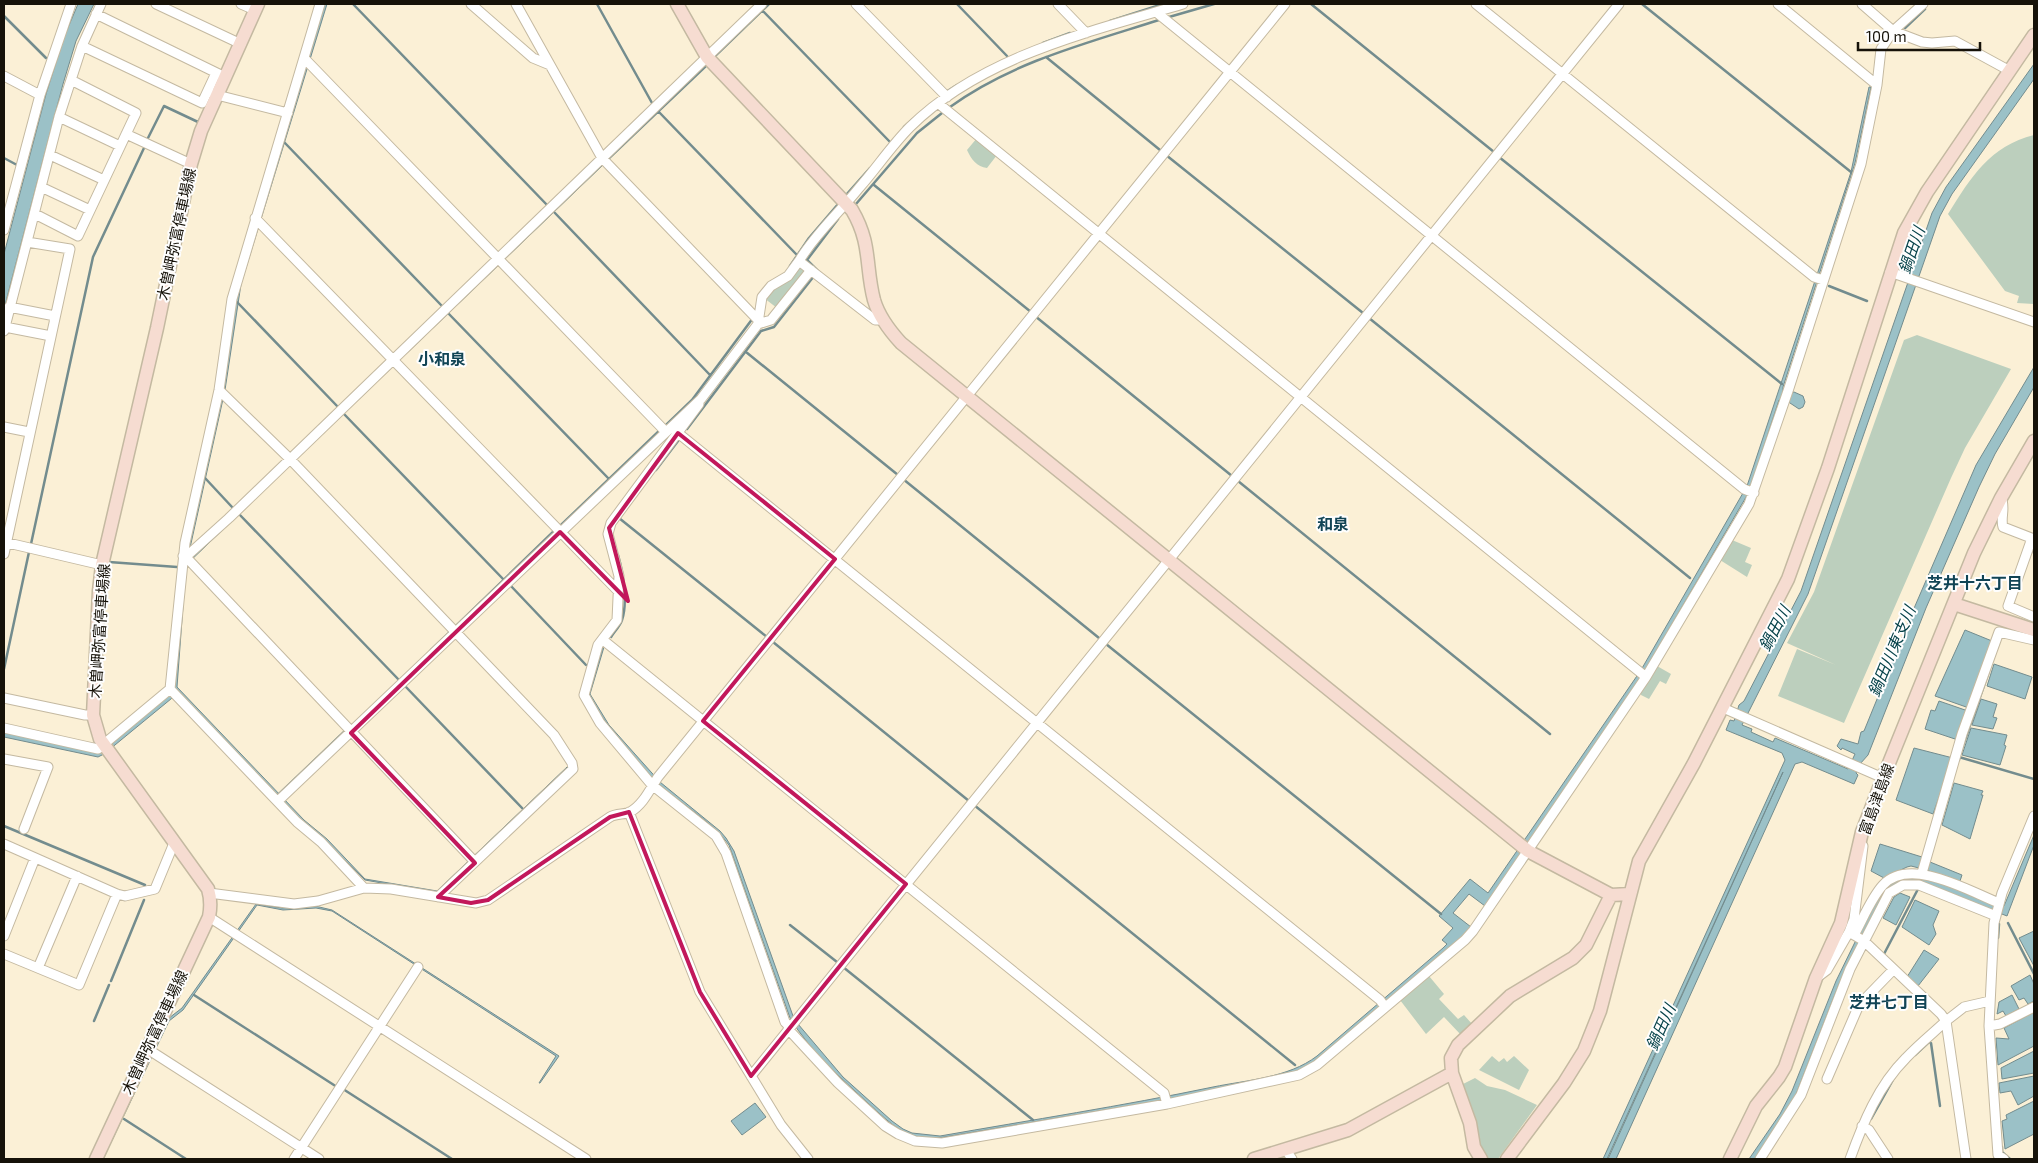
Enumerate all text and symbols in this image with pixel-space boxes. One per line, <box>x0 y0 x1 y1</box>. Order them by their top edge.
scale bar <box>1858 20 1980 52</box>
text: 100 m <box>1866 27 1907 45</box>
street label: 木曽岬弥富停車場線 <box>153 166 199 302</box>
water label: 鍋田川 <box>1894 222 1928 276</box>
district label: 小和泉 <box>418 349 466 368</box>
district label: 和泉 <box>1317 514 1349 533</box>
street label: 木曽岬弥富停車場線 <box>85 563 113 699</box>
district label: 芝井十六丁目 <box>1927 573 2023 592</box>
water label: 鍋田川 <box>1754 601 1795 654</box>
water label: 鍋田川東支川 <box>1863 601 1919 699</box>
street label: 富島津島線 <box>1855 761 1897 837</box>
street label: 木曽岬弥富停車場線 <box>117 967 191 1097</box>
district label: 芝井七丁目 <box>1849 992 1929 1011</box>
water label: 鍋田川 <box>1642 999 1679 1053</box>

